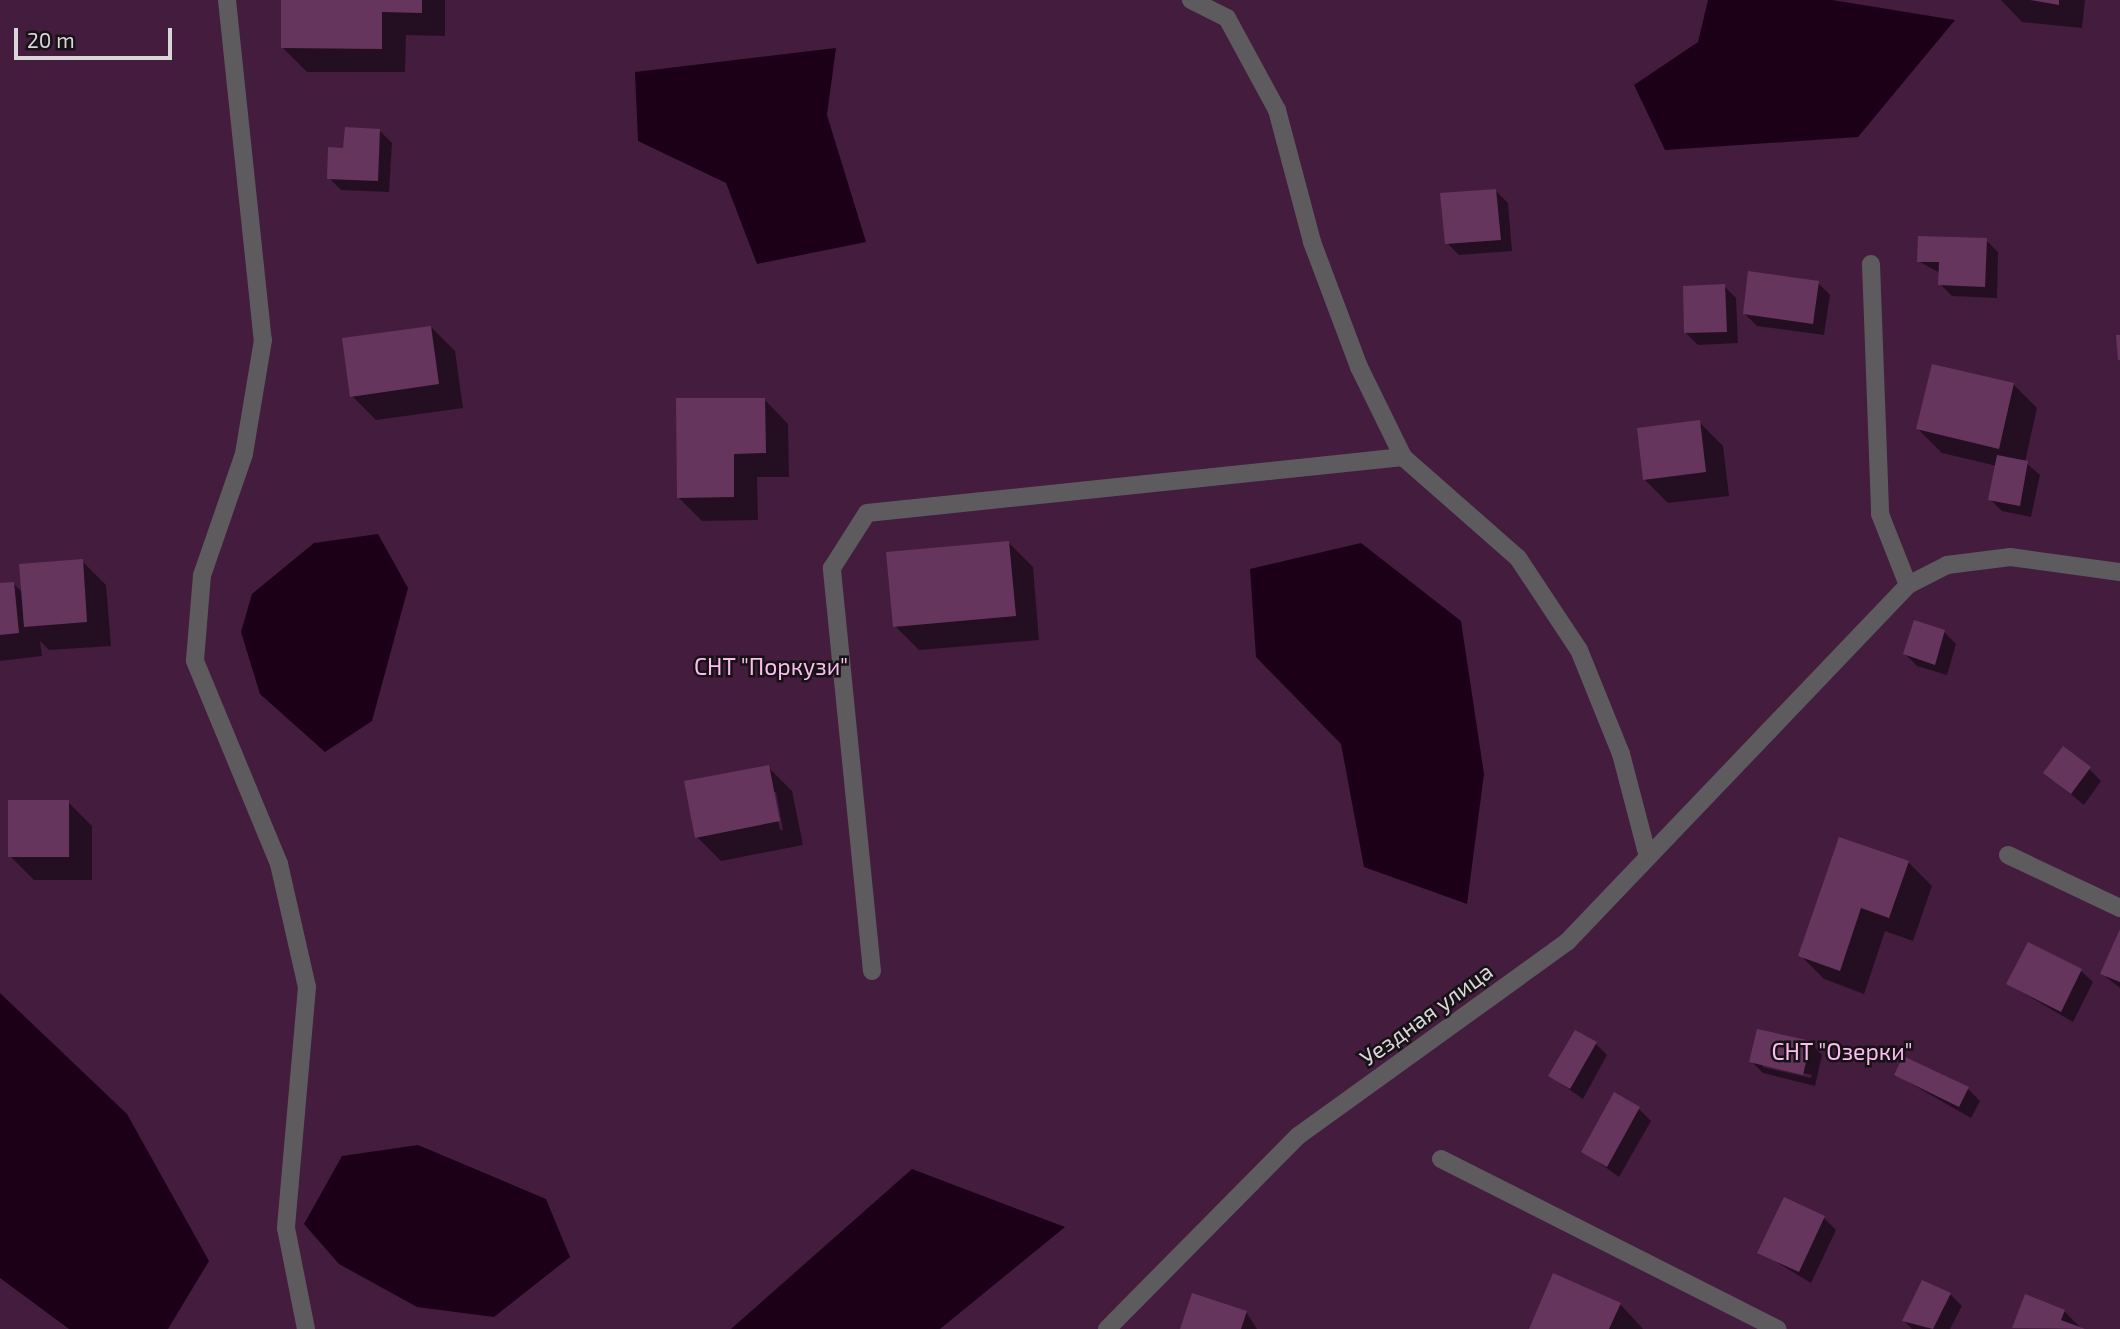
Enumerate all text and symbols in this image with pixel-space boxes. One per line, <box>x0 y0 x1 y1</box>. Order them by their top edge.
scale bar <box>18 14 175 58</box>
text: 20 m <box>27 27 75 52</box>
park label: СНТ "Поркузи" <box>694 652 848 680</box>
street label: Уездная улица <box>1354 957 1498 1071</box>
park label: СНТ "Озерки" <box>1771 1037 1913 1065</box>

